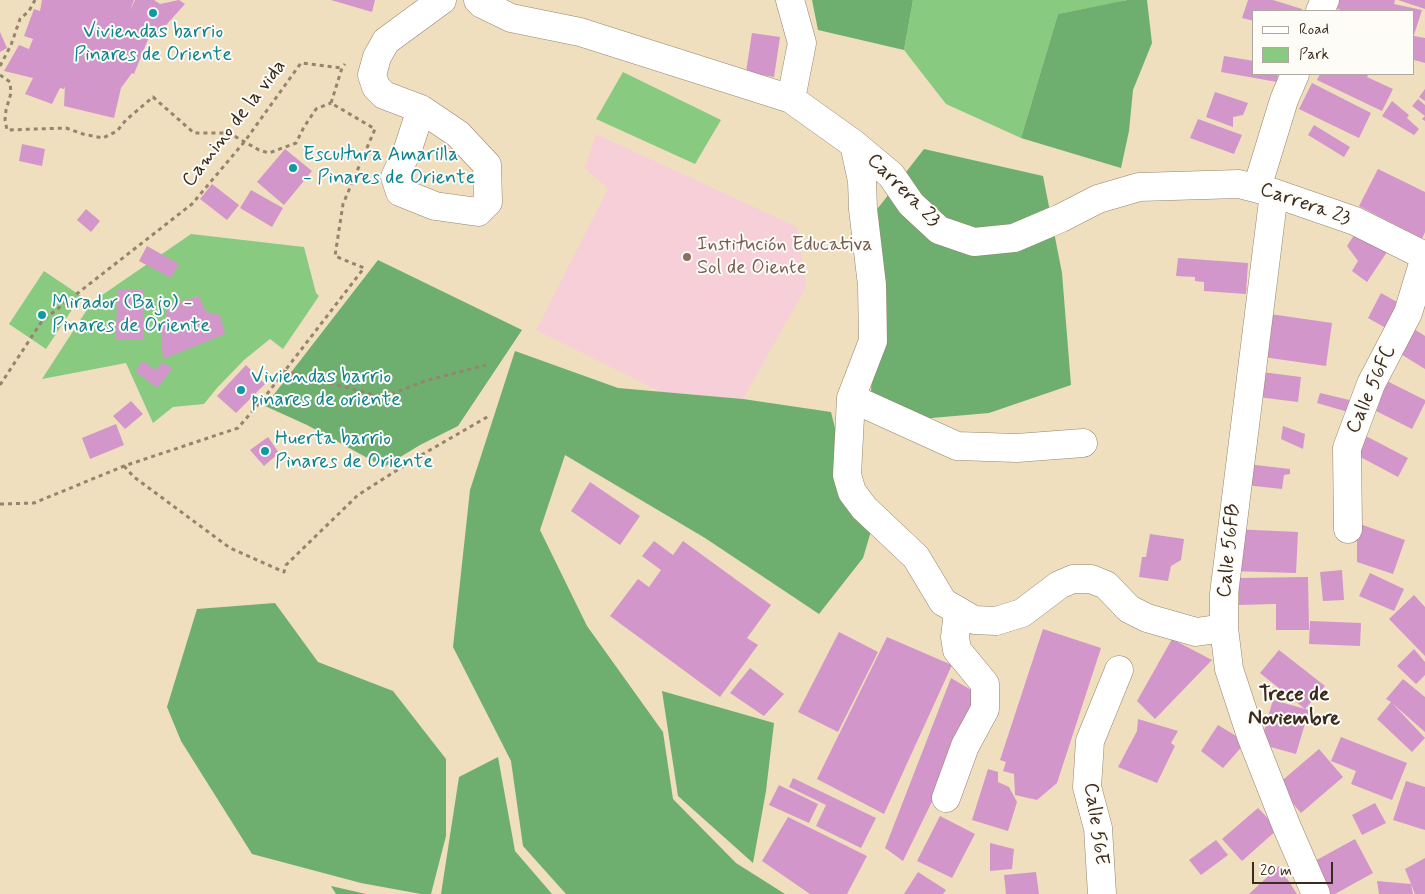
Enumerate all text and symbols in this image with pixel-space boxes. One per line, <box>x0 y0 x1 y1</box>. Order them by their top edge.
marker: Viviendas barrio Pinares de Oriente <box>147 7 159 19</box>
legend <box>1252 10 1415 75</box>
text: Road <box>1299 20 1329 40</box>
place label: Viviendas barrio Pinares de Oriente <box>74 21 232 68</box>
text: Park <box>1299 45 1329 65</box>
street label: Camino de la vida <box>178 56 292 192</box>
place label: Escultura Amarilla - Pinares de Oriente <box>303 144 475 191</box>
street label: Carrera 23 <box>861 149 945 233</box>
marker: Escultura Amarilla - Pinares de Oriente <box>287 162 299 174</box>
street label: Carrera 23 <box>1256 178 1354 232</box>
place label: Institución Educativa Sol de Oiente <box>697 234 873 281</box>
marker: Institución Educativa Sol de Oiente <box>681 251 693 263</box>
place label: Mirador (Bajo) - Pinares de Oriente <box>52 292 210 339</box>
marker: Mirador (Bajo) - Pinares de Oriente <box>36 309 48 321</box>
street label: Calle 56FC <box>1342 342 1402 438</box>
place label: Viviendas barrio pinares de oriente <box>251 366 401 413</box>
marker: Viviendas barrio pinares de oriente <box>235 384 247 396</box>
place label: Huerta barrio Pinares de Oriente <box>275 428 433 475</box>
marker: Huerta barrio Pinares de Oriente <box>259 445 271 457</box>
street label: Calle 56FB <box>1213 503 1247 599</box>
district label: Trece de Noviembre <box>1248 683 1340 733</box>
street label: Calle 56E <box>1077 781 1113 867</box>
scale bar <box>1255 852 1336 884</box>
text: 20 m <box>1260 861 1292 881</box>

